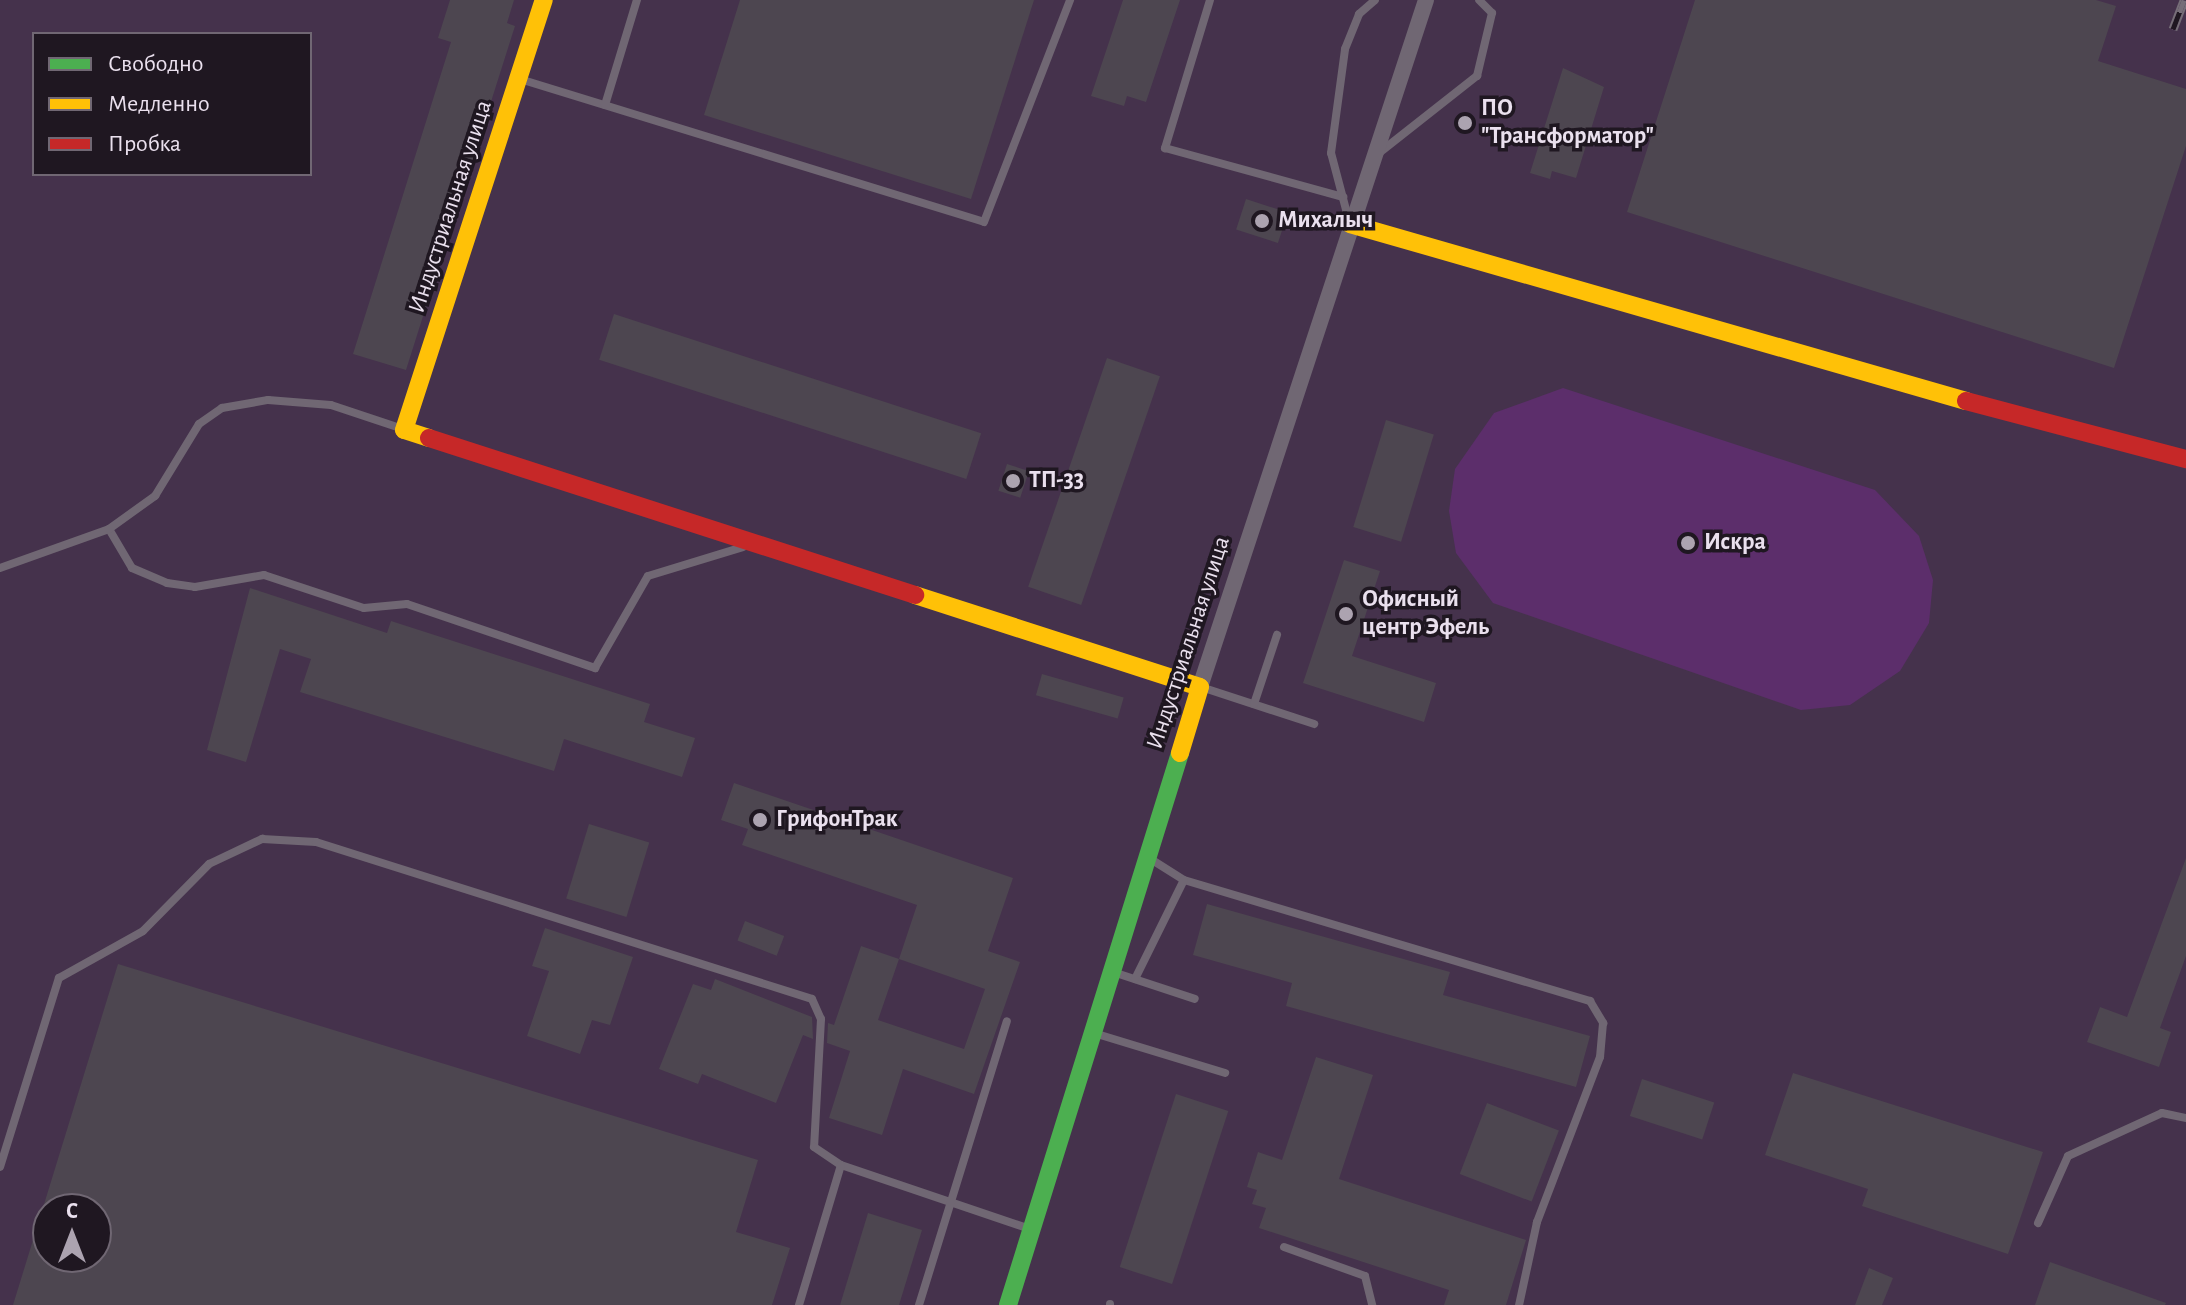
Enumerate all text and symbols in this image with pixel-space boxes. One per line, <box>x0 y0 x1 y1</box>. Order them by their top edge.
legend <box>32 32 312 176</box>
text: Свободно <box>108 52 203 76</box>
text: Медленно <box>108 92 210 116</box>
place label: ПО "Трансформатор" <box>1481 95 1654 151</box>
street label: Индустриальная улица <box>403 97 499 317</box>
marker: ПО "Трансформатор" <box>1456 114 1474 132</box>
text: Пробка <box>108 132 181 156</box>
place label: Михалыч <box>1278 207 1373 235</box>
marker: Михалыч <box>1253 212 1271 230</box>
place label: ТП-33 <box>1029 467 1084 495</box>
marker: ТП-33 <box>1004 472 1022 490</box>
place label: Искра <box>1704 529 1766 557</box>
street label: Индустриальная улица <box>1141 533 1237 753</box>
marker: Искра <box>1679 534 1697 552</box>
place label: Офисный центр Эфель <box>1362 586 1489 642</box>
marker: Офисный центр Эфель <box>1337 605 1355 623</box>
place label: ГрифонТрак <box>776 806 898 834</box>
marker: ГрифонТрак <box>751 811 769 829</box>
north arrow <box>32 1193 112 1273</box>
text: С <box>66 1200 78 1222</box>

